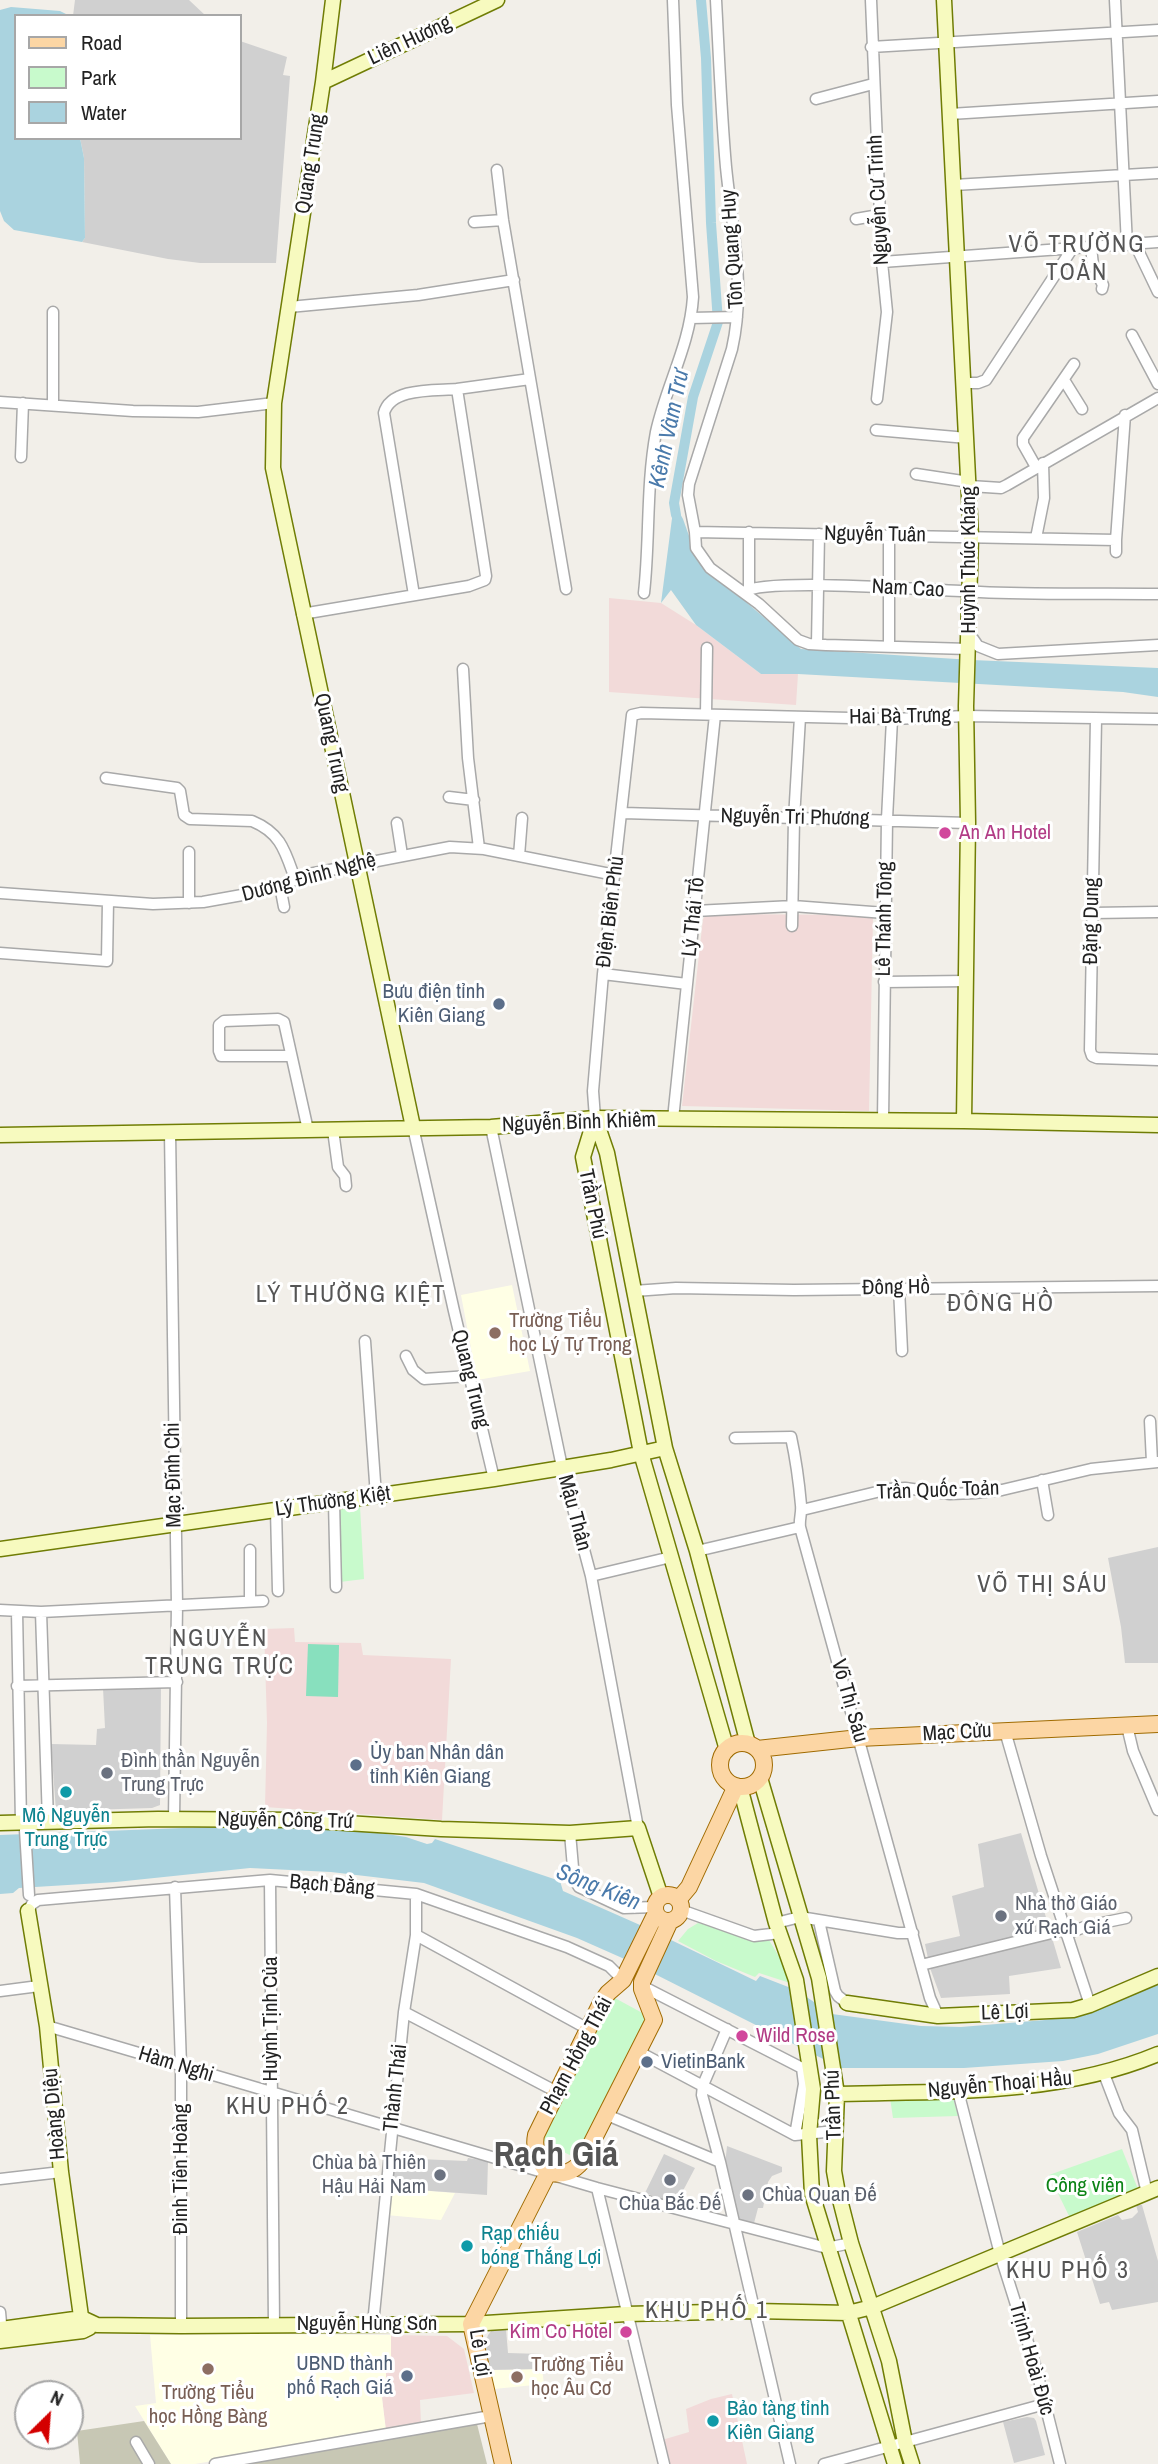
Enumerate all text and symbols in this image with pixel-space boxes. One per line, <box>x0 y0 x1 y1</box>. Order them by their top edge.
street label: Liên Hương <box>364 11 456 71</box>
legend <box>14 14 242 140</box>
text: Road <box>81 28 122 57</box>
text: Park <box>81 63 116 92</box>
text: Water <box>81 98 126 127</box>
street label: Quang Trung <box>291 112 331 216</box>
street label: Nguyễn Cư Trinh <box>863 134 895 266</box>
street label: Tôn Quang Huy <box>716 188 750 310</box>
district label: VÕ TRƯỜNG TOẢN <box>1010 232 1144 288</box>
water label: Kênh Vàm Trư <box>644 367 696 491</box>
street label: Huỳnh Thúc Kháng <box>956 486 982 634</box>
street label: Nguyễn Tuân <box>824 522 926 548</box>
street label: Nam Cao <box>871 575 945 603</box>
street label: Quang Trung <box>308 691 354 795</box>
street label: Hai Bà Trưng <box>849 704 951 730</box>
street label: Nguyễn Tri Phương <box>720 804 870 832</box>
place label: An An Hotel <box>959 820 1051 846</box>
marker: An An Hotel <box>937 825 953 841</box>
street label: Dương Đình Nghệ <box>239 848 379 908</box>
street label: Điện Biên Phủ <box>592 855 630 969</box>
street label: Lê Thánh Tông <box>871 861 899 977</box>
street label: Lý Thái Tổ <box>677 876 711 958</box>
street label: Đặng Dung <box>1079 877 1105 965</box>
place label: Bưu điện tỉnh Kiên Giang <box>383 979 485 1029</box>
marker: Bưu điện tỉnh Kiên Giang <box>491 996 507 1012</box>
street label: Nguyễn Bỉnh Khiêm <box>502 1108 656 1138</box>
street label: Trần Phú <box>572 1167 612 1241</box>
street label: Đông Hồ <box>862 1275 930 1301</box>
district label: LÝ THƯỜNG KIỆT <box>257 1282 445 1310</box>
district label: ĐÔNG HỒ <box>948 1291 1054 1319</box>
place label: Trường Tiểu học Lý Tự Trọng <box>509 1308 632 1358</box>
marker: Trường Tiểu học Lý Tự Trọng <box>487 1325 503 1341</box>
street label: Quang Trung <box>446 1327 494 1431</box>
street label: Mạc Đĩnh Chi <box>160 1422 188 1528</box>
street label: Mậu Thân <box>552 1472 596 1554</box>
street label: Trần Quốc Toản <box>876 1476 1000 1506</box>
street label: Lý Thường Kiệt <box>274 1481 392 1523</box>
district label: VÕ THỊ SÁU <box>978 1572 1108 1600</box>
district label: NGUYỄN TRUNG TRỰC <box>146 1626 294 1682</box>
street label: Võ Thị Sáu <box>825 1657 873 1745</box>
street label: Mạc Cửu <box>922 1719 992 1747</box>
place label: Ủy ban Nhân dân tỉnh Kiên Giang <box>370 1740 504 1790</box>
place label: Đình thần Nguyễn Trung Trực <box>121 1748 260 1798</box>
marker: Ủy ban Nhân dân tỉnh Kiên Giang <box>348 1757 364 1773</box>
marker: Đình thần Nguyễn Trung Trực <box>99 1765 115 1781</box>
marker: Mộ Nguyễn Trung Trực <box>58 1784 74 1800</box>
place label: Mộ Nguyễn Trung Trực <box>22 1803 110 1853</box>
street label: Nguyễn Công Trứ <box>217 1807 353 1835</box>
water label: Sông Kiên <box>552 1859 644 1917</box>
street label: Bạch Đằng <box>288 1870 376 1902</box>
place label: Nhà thờ Giáo xứ Rạch Giá <box>1015 1891 1117 1941</box>
marker: Nhà thờ Giáo xứ Rạch Giá <box>993 1908 1009 1924</box>
street label: Huỳnh Tịnh Của <box>258 1956 284 2082</box>
street label: Phạm Hồng Thái <box>535 1993 619 2119</box>
street label: Lê Lợi <box>981 2000 1029 2026</box>
place label: Wild Rose <box>756 2023 835 2049</box>
marker: Wild Rose <box>734 2028 750 2044</box>
street label: Hàm Nghi <box>135 2042 217 2088</box>
street label: Thành Thái <box>379 2043 413 2133</box>
place label: VietinBank <box>661 2049 745 2075</box>
marker: VietinBank <box>639 2054 655 2070</box>
street label: Nguyễn Thoại Hầu <box>927 2066 1073 2104</box>
street label: Hoàng Diệu <box>38 2067 72 2161</box>
street label: Trần Phú <box>820 2069 848 2141</box>
district label: KHU PHỐ 2 <box>227 2094 349 2122</box>
street label: Đinh Tiên Hoàng <box>168 2104 194 2234</box>
district label: Rạch Giá <box>494 2136 618 2178</box>
place label: Chùa bà Thiên Hậu Hải Nam <box>312 2150 426 2200</box>
marker: Chùa bà Thiên Hậu Hải Nam <box>432 2167 448 2183</box>
marker: Chùa Bắc Đế <box>662 2172 678 2188</box>
park label: Công viên <box>1046 2173 1124 2199</box>
place label: Chùa Quan Đế <box>762 2182 877 2208</box>
marker: Chùa Quan Đế <box>740 2187 756 2203</box>
place label: Chùa Bắc Đế <box>619 2191 721 2217</box>
place label: Rạp chiếu bóng Thắng Lợi <box>481 2221 602 2271</box>
marker: Rạp chiếu bóng Thắng Lợi <box>459 2238 475 2254</box>
district label: KHU PHỐ 3 <box>1007 2258 1129 2286</box>
district label: KHU PHỐ 1 <box>646 2298 768 2326</box>
street label: Trịnh Hoài Đức <box>1003 2300 1059 2418</box>
street label: Nguyễn Hùng Sơn <box>297 2311 437 2337</box>
place label: Kim Co Hotel <box>510 2319 612 2345</box>
marker: Kim Co Hotel <box>618 2324 634 2340</box>
street label: Lê Lợi <box>463 2327 495 2379</box>
place label: UBND thành phố Rạch Giá <box>287 2351 393 2401</box>
place label: Trường Tiểu học Âu Cơ <box>531 2352 624 2402</box>
marker: Trường Tiểu học Hồng Bàng <box>200 2361 216 2377</box>
marker: UBND thành phố Rạch Giá <box>399 2368 415 2384</box>
marker: Trường Tiểu học Âu Cơ <box>509 2369 525 2385</box>
north arrow <box>14 2380 84 2450</box>
place label: Trường Tiểu học Hồng Bàng <box>149 2380 267 2430</box>
text: N <box>46 2384 68 2412</box>
place label: Bảo tàng tỉnh Kiên Giang <box>727 2396 829 2446</box>
marker: Bảo tàng tỉnh Kiên Giang <box>705 2413 721 2429</box>

